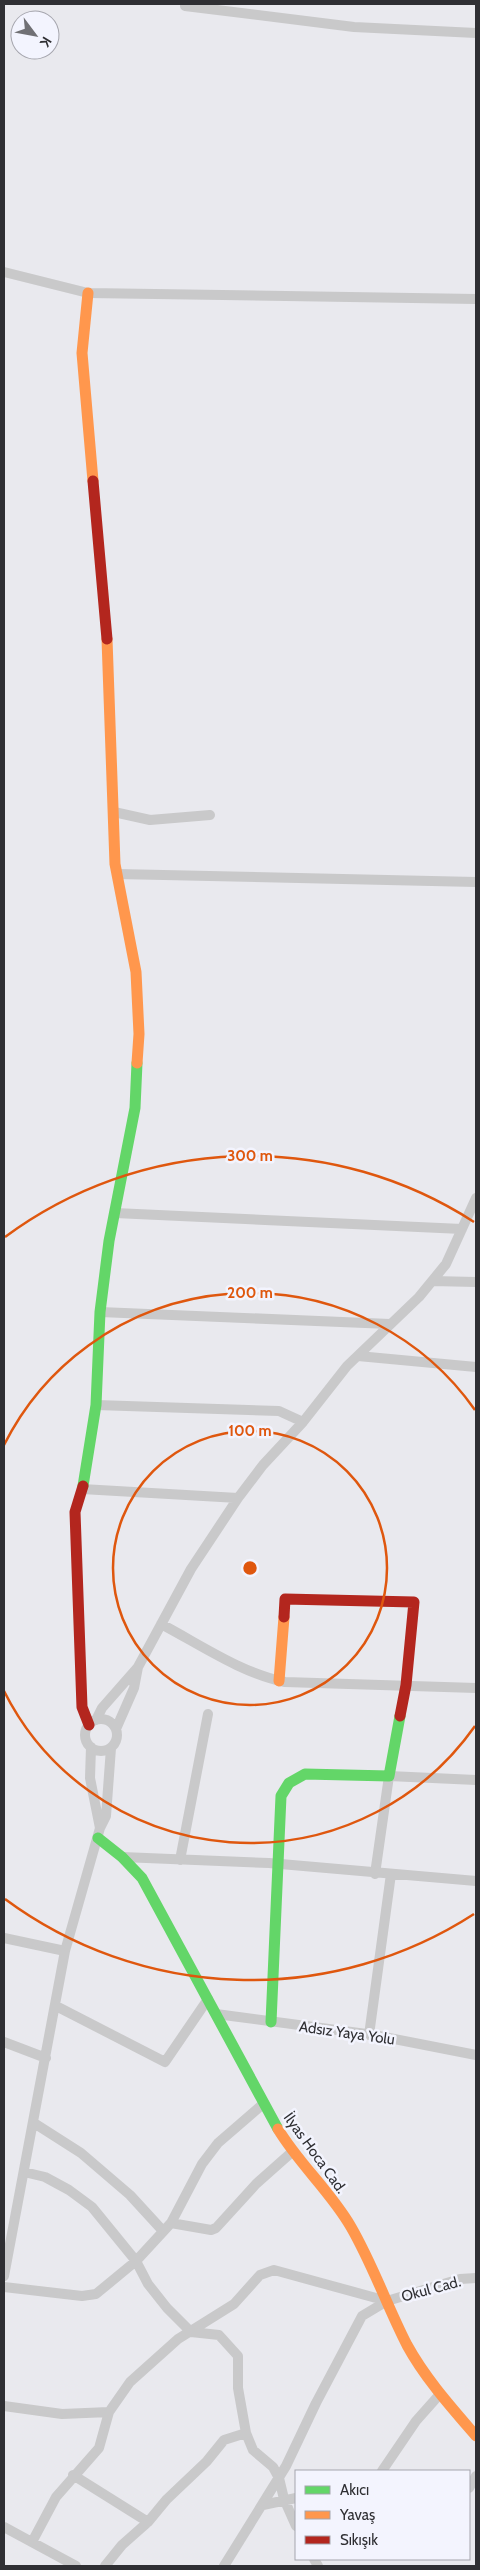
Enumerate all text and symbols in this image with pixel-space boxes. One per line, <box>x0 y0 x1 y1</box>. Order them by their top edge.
north arrow <box>10 10 60 60</box>
text: K <box>36 33 56 51</box>
text: 300 m <box>227 1147 273 1165</box>
text: 200 m <box>227 1284 273 1302</box>
text: 100 m <box>228 1422 272 1440</box>
centre of rings <box>241 1559 259 1577</box>
street label: Adsız Yaya Yolu <box>298 2017 396 2049</box>
street label: İlyas Hoca Cad. <box>280 2109 351 2197</box>
street label: Okul Cad. <box>399 2272 463 2306</box>
legend <box>295 2470 470 2560</box>
text: Akıcı <box>340 2481 369 2499</box>
text: Yavaş <box>339 2506 375 2524</box>
text: Sıkışık <box>340 2531 378 2549</box>

